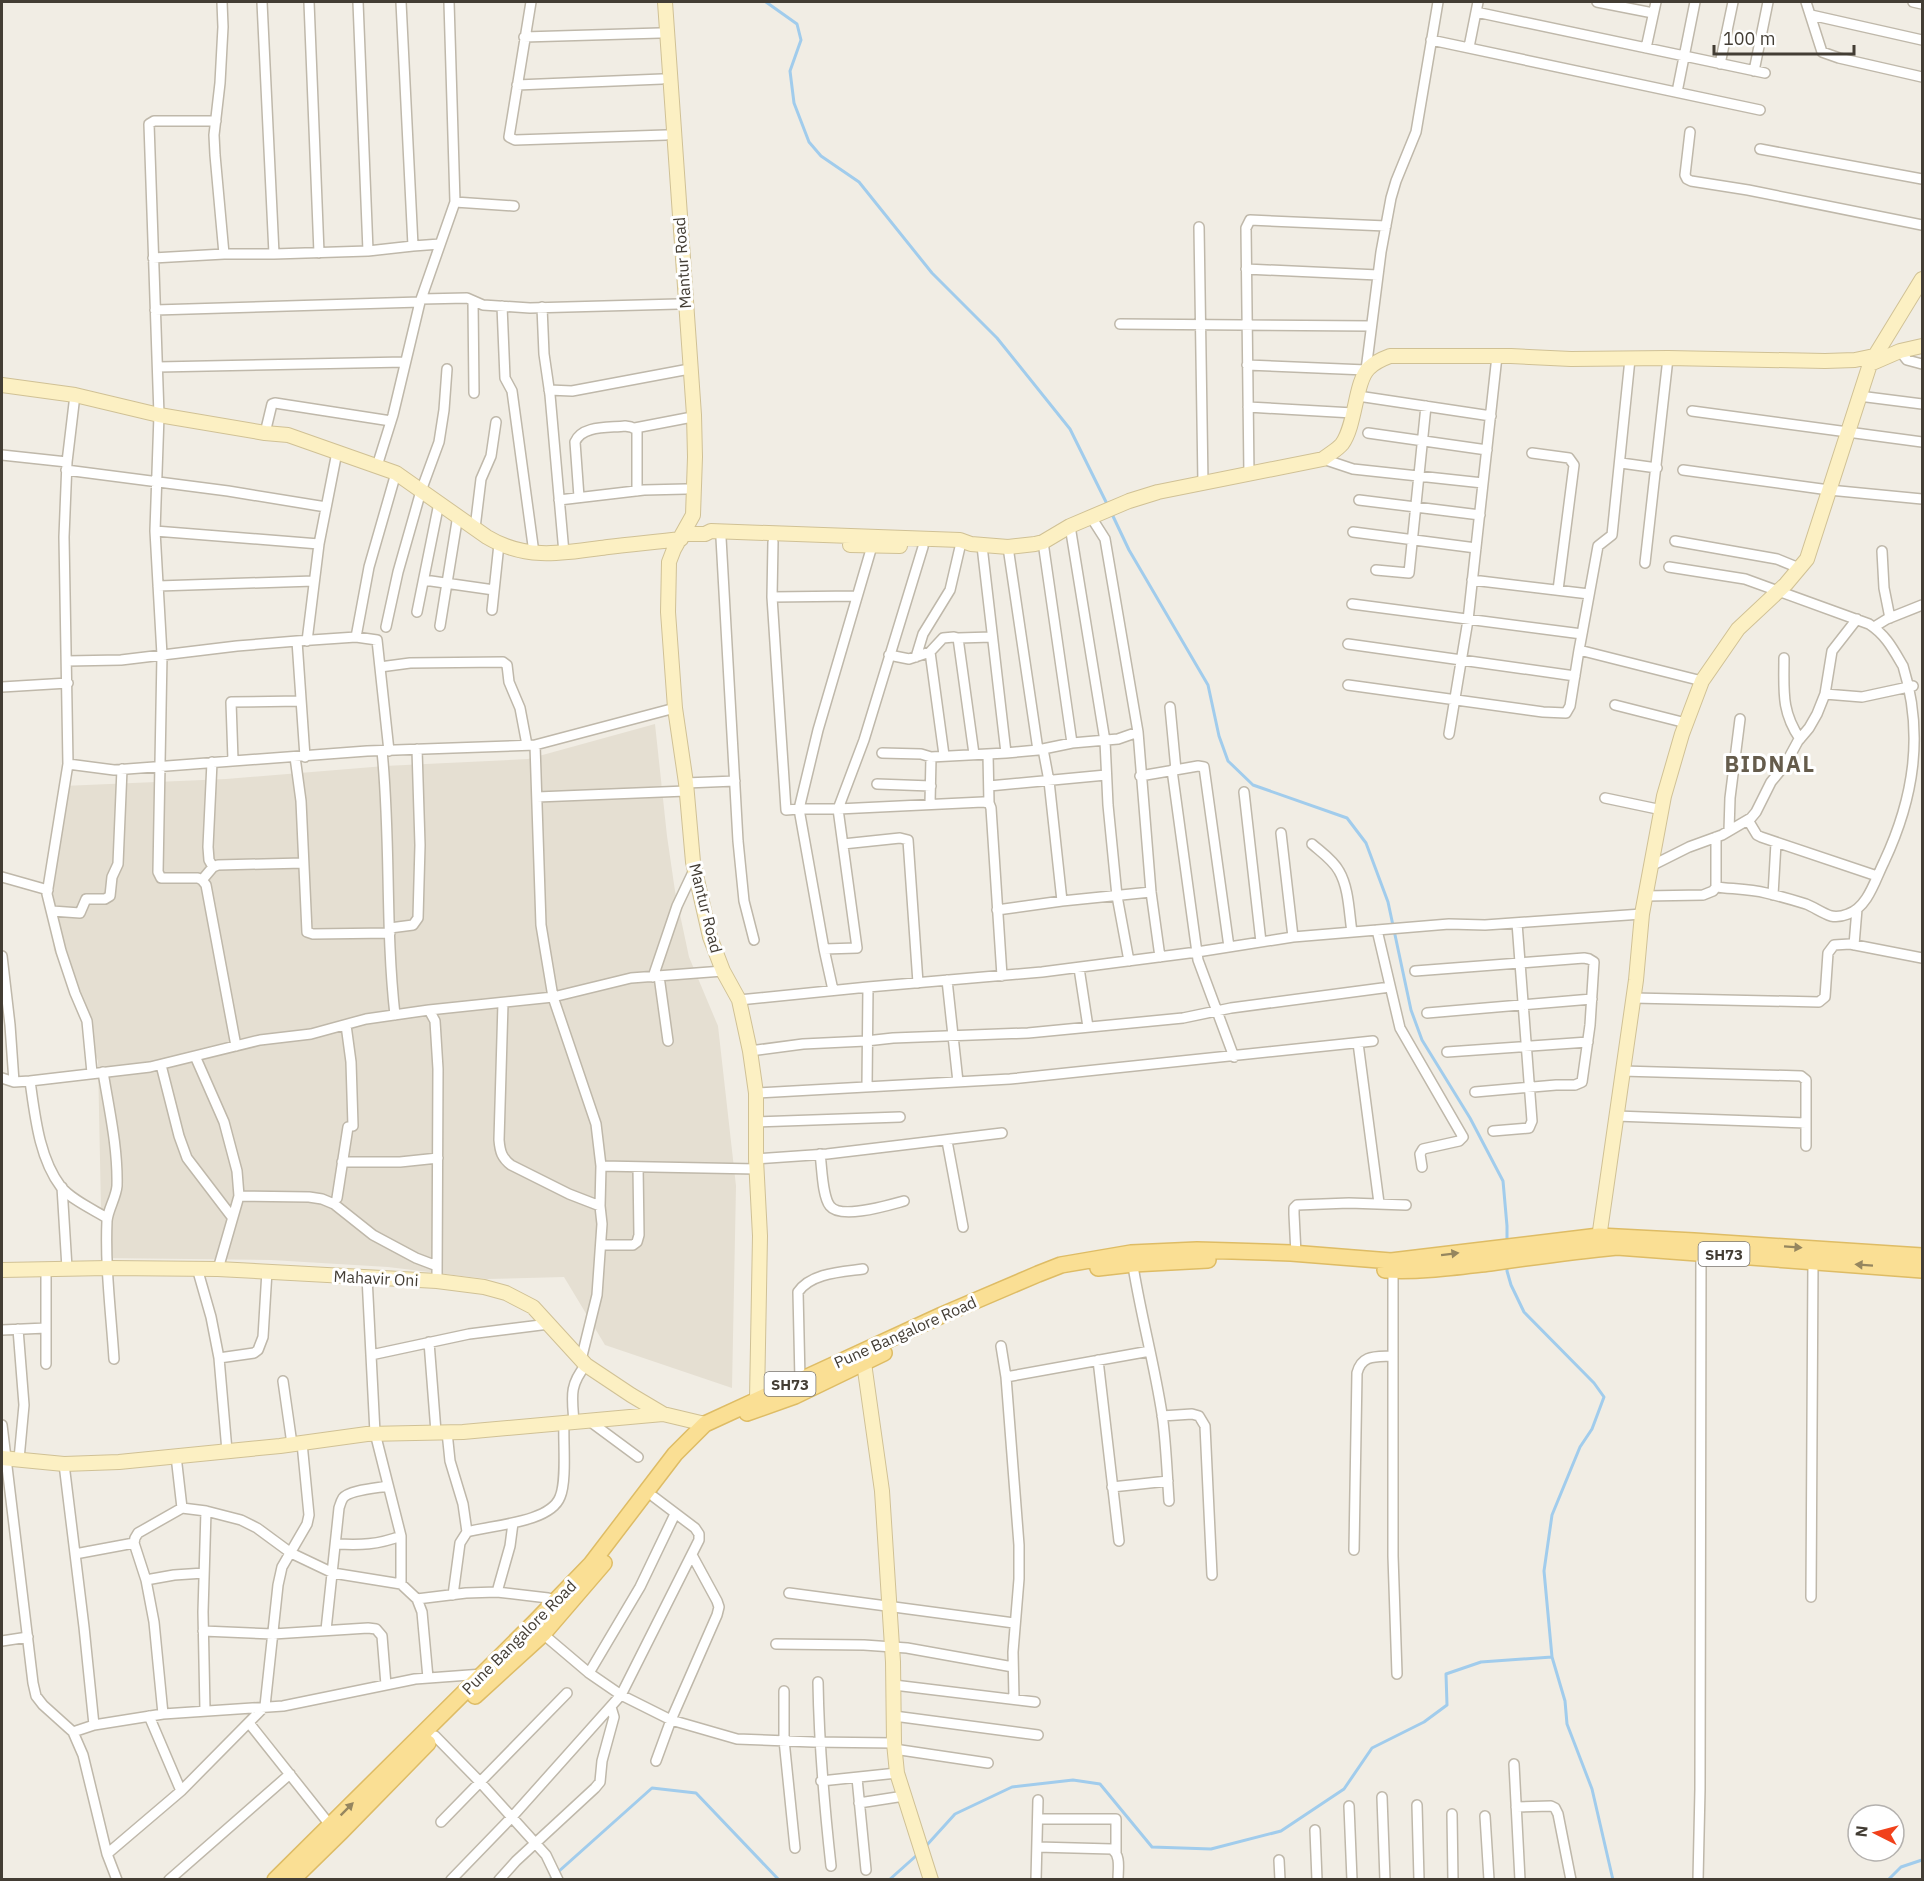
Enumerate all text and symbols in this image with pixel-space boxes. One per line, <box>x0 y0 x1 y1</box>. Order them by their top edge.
scale bar <box>1714 18 1854 56</box>
text: 100 m <box>1723 27 1775 50</box>
street label: Mantur Road <box>669 217 695 309</box>
district label: BIDNAL <box>1724 749 1816 778</box>
street label: Mantur Road <box>685 861 727 955</box>
road number: SH73 <box>1698 1242 1750 1266</box>
one-way arrow <box>1783 1242 1802 1252</box>
one-way arrow <box>1441 1250 1460 1259</box>
one-way arrow <box>1855 1261 1874 1270</box>
street label: Mahavir Oni <box>333 1266 419 1290</box>
street label: Pune Bangalore Road <box>831 1292 979 1372</box>
road number: SH73 <box>764 1372 816 1396</box>
street label: Pune Bangalore Road <box>458 1576 580 1698</box>
one-way arrow <box>339 1802 353 1816</box>
north arrow <box>1846 1803 1906 1863</box>
text: N <box>1851 1825 1872 1838</box>

